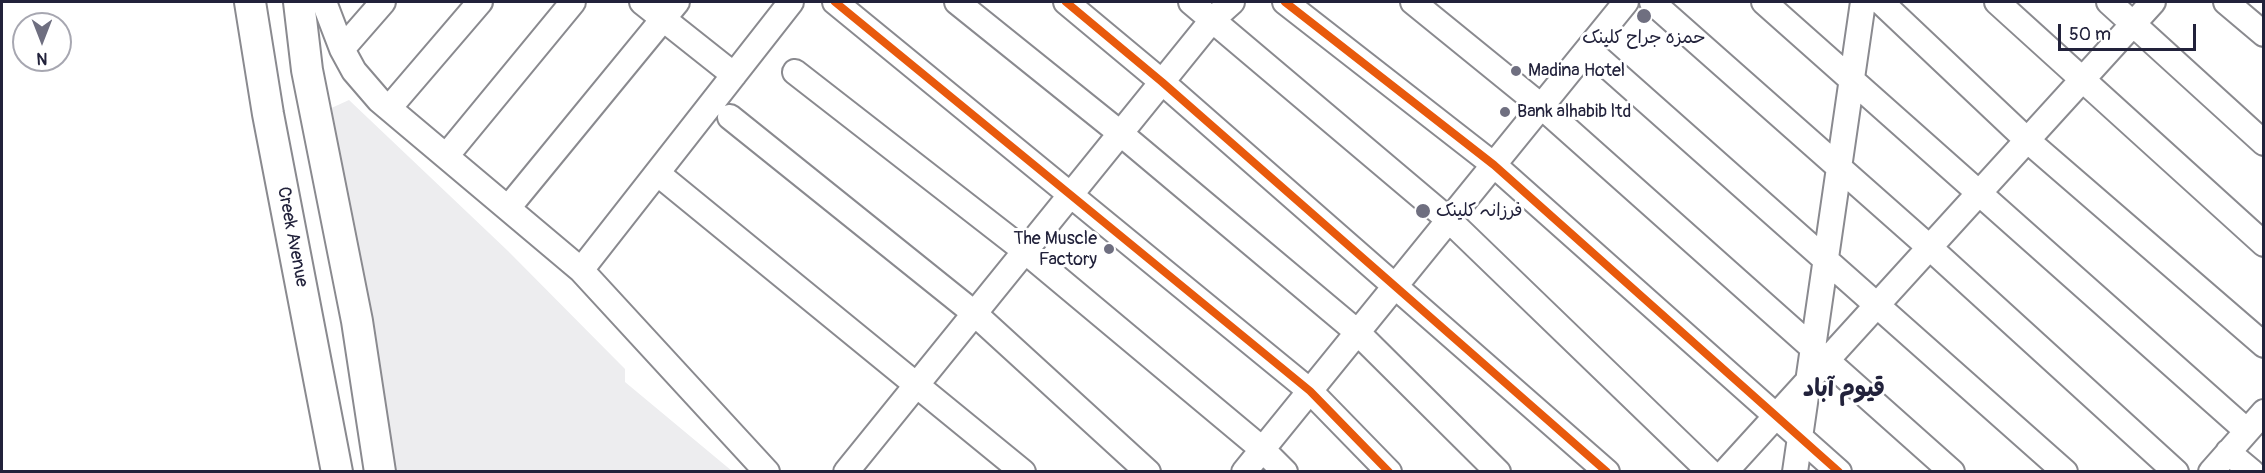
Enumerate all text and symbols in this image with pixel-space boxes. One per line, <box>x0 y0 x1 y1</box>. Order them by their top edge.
marker: حمزہ جراح کلینک <box>1635 7 1653 25</box>
north arrow <box>12 12 72 72</box>
scale bar <box>2061 12 2199 50</box>
text: 50 m <box>2069 23 2111 46</box>
place label: حمزہ جراح کلینک <box>1582 27 1706 49</box>
text: N <box>37 48 47 68</box>
place label: Madina Hotel <box>1528 60 1625 82</box>
marker: Madina Hotel <box>1509 64 1523 78</box>
place label: Bank alhabib ltd <box>1517 101 1631 123</box>
marker: Bank alhabib ltd <box>1498 105 1512 119</box>
street label: Creek Avenue <box>272 185 312 289</box>
place label: فرزانہ کلینک <box>1436 200 1523 222</box>
marker: فرزانہ کلینک <box>1414 202 1432 220</box>
place label: The Muscle Factory <box>1013 228 1097 270</box>
marker: The Muscle Factory <box>1102 242 1116 256</box>
district label: قیوم آباد <box>1803 376 1885 404</box>

